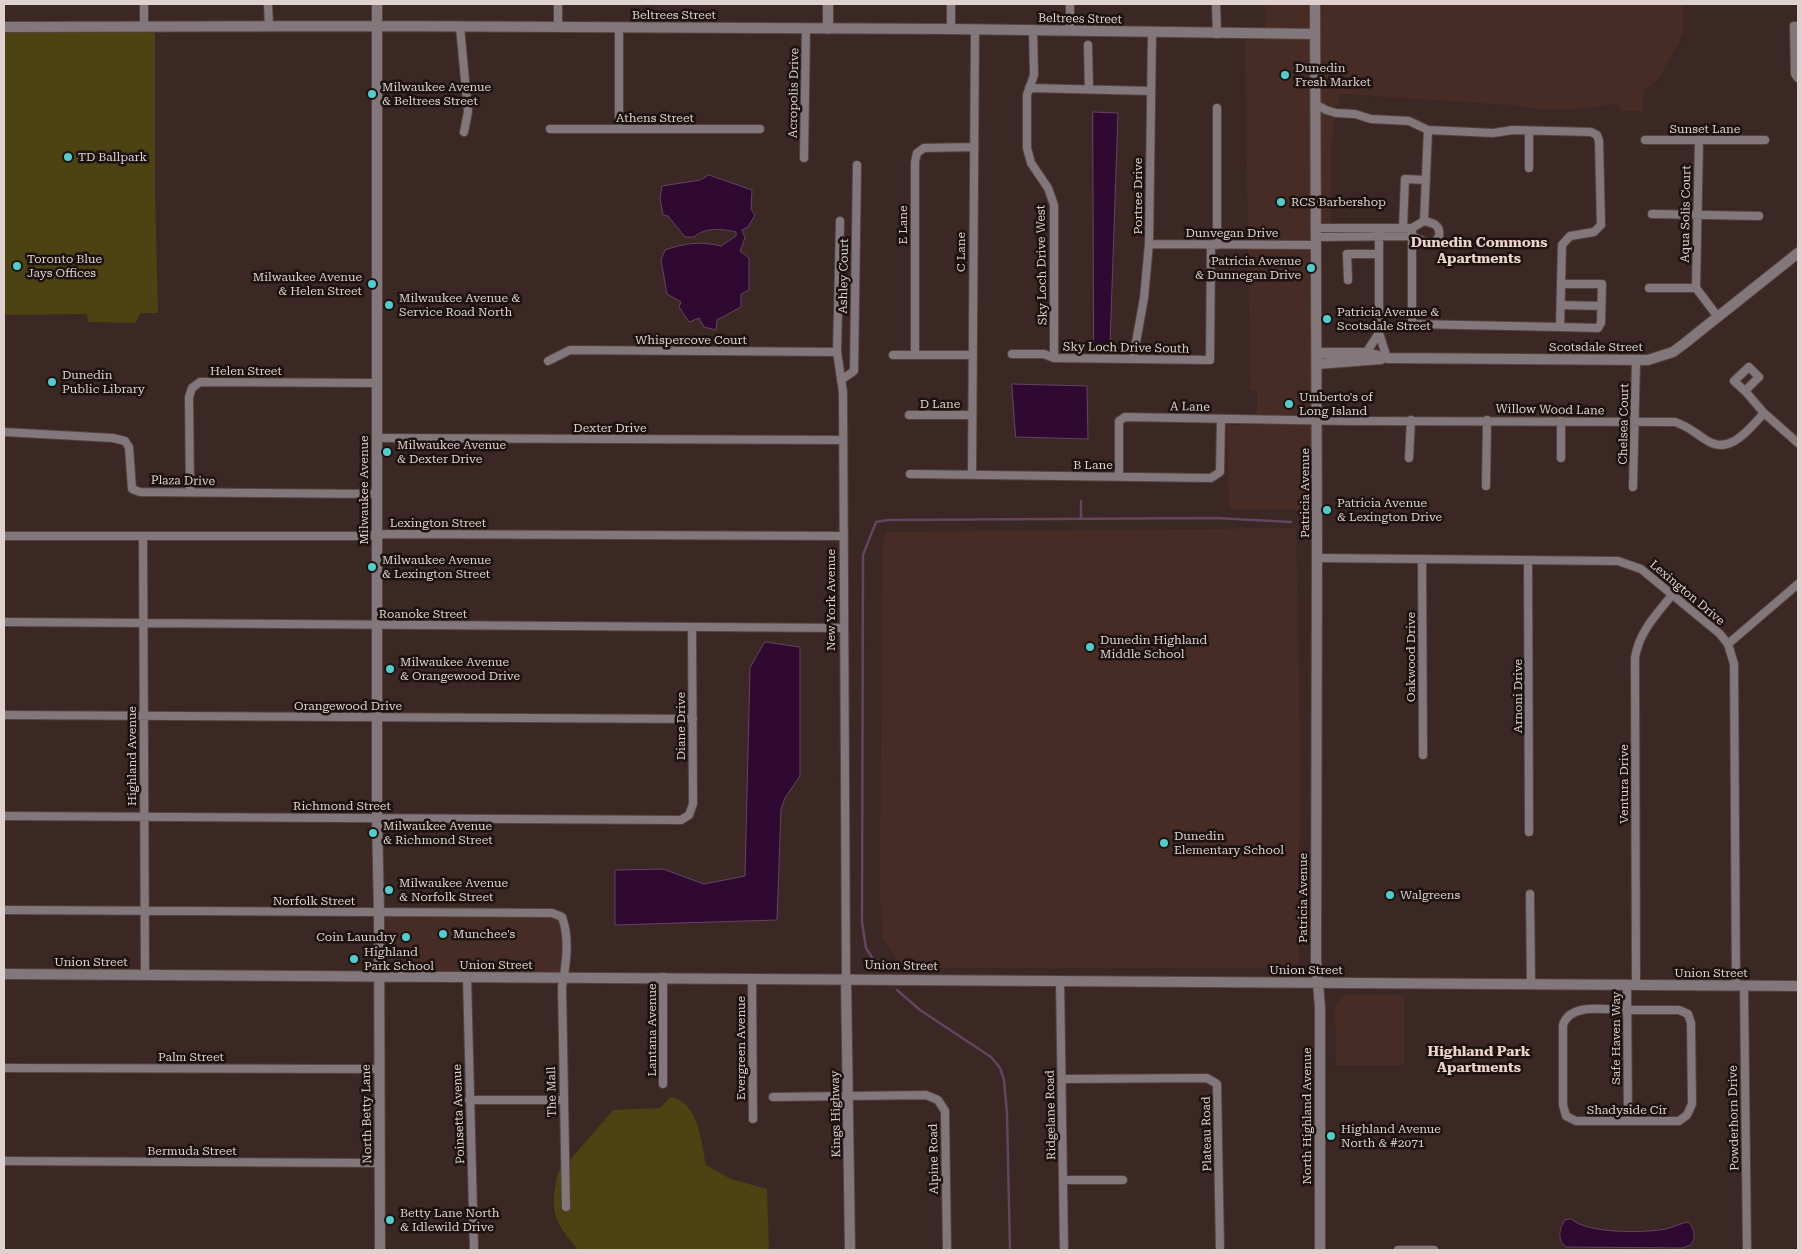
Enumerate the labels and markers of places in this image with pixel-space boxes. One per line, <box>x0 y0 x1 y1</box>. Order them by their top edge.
place label: Dunedin Fresh Market <box>1295 61 1371 89</box>
marker: Dunedin Fresh Market <box>1279 69 1291 81</box>
place label: Milwaukee Avenue & Beltrees Street <box>382 80 491 108</box>
marker: Milwaukee Avenue & Beltrees Street <box>366 88 378 100</box>
place label: TD Ballpark <box>78 150 147 164</box>
marker: TD Ballpark <box>62 151 74 163</box>
place label: RCS Barbershop <box>1291 195 1386 209</box>
marker: RCS Barbershop <box>1275 196 1287 208</box>
place label: Toronto Blue Jays Offices <box>27 252 102 280</box>
place label: Patricia Avenue & Dunnegan Drive <box>1195 254 1301 282</box>
marker: Toronto Blue Jays Offices <box>11 260 23 272</box>
marker: Patricia Avenue & Dunnegan Drive <box>1305 262 1317 274</box>
place label: Milwaukee Avenue & Helen Street <box>253 270 362 298</box>
marker: Milwaukee Avenue & Helen Street <box>366 278 378 290</box>
place label: Milwaukee Avenue & Service Road North <box>399 291 520 319</box>
marker: Milwaukee Avenue & Service Road North <box>383 299 395 311</box>
place label: Patricia Avenue & Scotsdale Street <box>1337 305 1439 333</box>
marker: Patricia Avenue & Scotsdale Street <box>1321 313 1333 325</box>
place label: Dunedin Public Library <box>62 368 145 396</box>
marker: Dunedin Public Library <box>46 376 58 388</box>
place label: Umberto's of Long Island <box>1299 390 1373 418</box>
marker: Umberto's of Long Island <box>1283 398 1295 410</box>
place label: Milwaukee Avenue & Dexter Drive <box>397 438 506 466</box>
marker: Milwaukee Avenue & Dexter Drive <box>381 446 393 458</box>
place label: Patricia Avenue & Lexington Drive <box>1337 496 1442 524</box>
marker: Patricia Avenue & Lexington Drive <box>1321 504 1333 516</box>
place label: Milwaukee Avenue & Lexington Street <box>382 553 491 581</box>
marker: Milwaukee Avenue & Lexington Street <box>366 561 378 573</box>
place label: Dunedin Highland Middle School <box>1100 633 1207 661</box>
marker: Dunedin Highland Middle School <box>1084 641 1096 653</box>
place label: Milwaukee Avenue & Orangewood Drive <box>400 655 520 683</box>
marker: Milwaukee Avenue & Orangewood Drive <box>384 663 396 675</box>
place label: Milwaukee Avenue & Richmond Street <box>383 819 493 847</box>
marker: Milwaukee Avenue & Richmond Street <box>367 827 379 839</box>
place label: Dunedin Elementary School <box>1174 829 1284 857</box>
marker: Dunedin Elementary School <box>1158 837 1170 849</box>
place label: Milwaukee Avenue & Norfolk Street <box>399 876 508 904</box>
marker: Milwaukee Avenue & Norfolk Street <box>383 884 395 896</box>
place label: Walgreens <box>1400 888 1460 902</box>
marker: Walgreens <box>1384 889 1396 901</box>
place label: Munchee's <box>453 927 515 941</box>
marker: Munchee's <box>437 928 449 940</box>
place label: Coin Laundry <box>316 930 396 944</box>
marker: Coin Laundry <box>400 931 412 943</box>
place label: Highland Park School <box>364 945 434 973</box>
marker: Highland Park School <box>348 953 360 965</box>
place label: Highland Avenue North & #2071 <box>1341 1122 1441 1150</box>
marker: Highland Avenue North & #2071 <box>1325 1130 1337 1142</box>
place label: Betty Lane North & Idlewild Drive <box>400 1206 500 1234</box>
marker: Betty Lane North & Idlewild Drive <box>384 1214 396 1226</box>

